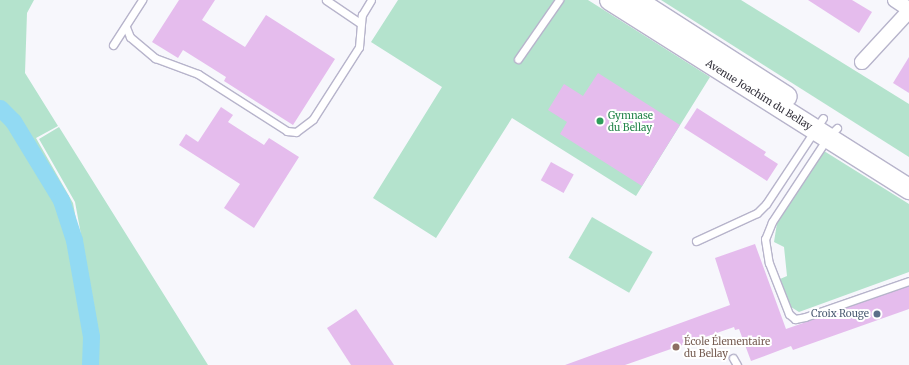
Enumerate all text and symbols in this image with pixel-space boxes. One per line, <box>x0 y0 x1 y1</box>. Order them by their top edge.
street label: Avenue Joachim du Bellay <box>704 57 814 133</box>
place label: Gymnase du Bellay <box>608 109 653 132</box>
marker: Gymnase du Bellay <box>595 116 605 126</box>
place label: Croix Rouge <box>811 308 869 320</box>
marker: Croix Rouge <box>872 309 882 319</box>
place label: École Élementaire du Bellay <box>684 335 770 358</box>
marker: École Élementaire du Bellay <box>671 342 681 352</box>

